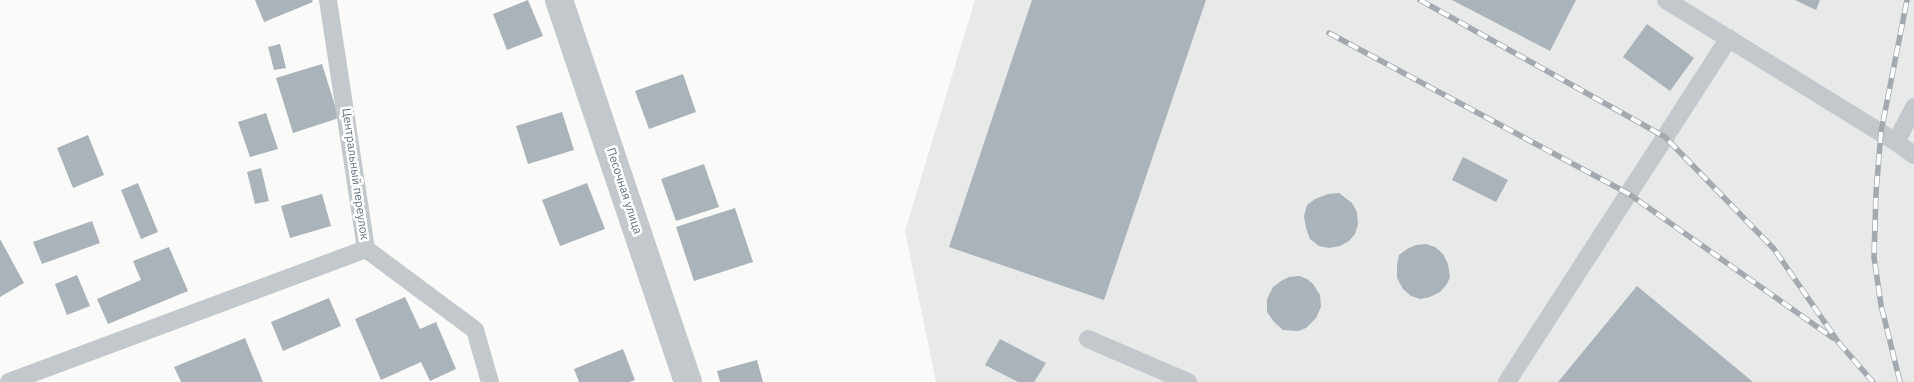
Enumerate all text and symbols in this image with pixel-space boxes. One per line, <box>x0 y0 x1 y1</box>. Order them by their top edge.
street label: Центральный переулок <box>339 107 371 241</box>
street label: Песочная улица <box>603 146 645 236</box>

